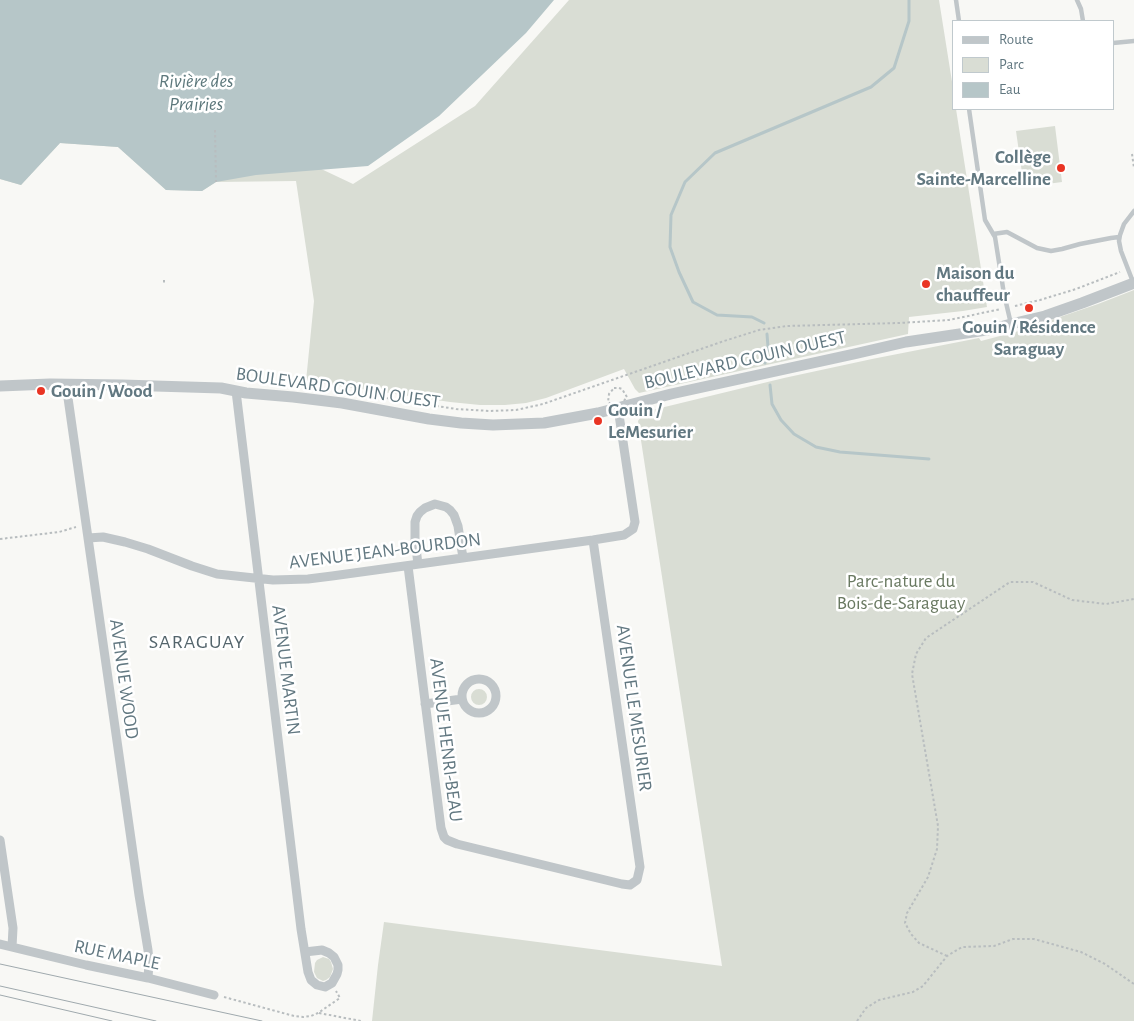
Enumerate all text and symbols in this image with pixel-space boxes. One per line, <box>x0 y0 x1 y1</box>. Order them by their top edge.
legend <box>952 20 1114 110</box>
text: Route <box>999 32 1033 47</box>
text: Parc <box>999 57 1024 72</box>
water label: Rivière des Prairies <box>159 69 233 116</box>
text: Eau <box>999 82 1021 97</box>
place label: Collège Sainte-Marcelline <box>916 146 1051 190</box>
marker: Collège Sainte-Marcelline <box>1055 162 1067 174</box>
place label: Maison du chauffeur <box>936 262 1014 306</box>
marker: Maison du chauffeur <box>920 278 932 290</box>
marker: Gouin / Résidence Saraguay <box>1023 302 1035 314</box>
place label: Gouin / Résidence Saraguay <box>962 316 1096 360</box>
street label: BOULEVARD GOUIN OUEST <box>642 326 848 394</box>
street label: BOULEVARD GOUIN OUEST <box>234 362 442 414</box>
place label: Gouin / Wood <box>51 380 153 402</box>
marker: Gouin / Wood <box>35 385 47 397</box>
place label: Gouin / LeMesurier <box>608 399 693 443</box>
marker: Gouin / LeMesurier <box>592 415 604 427</box>
street label: AVENUE JEAN-BOURDON <box>288 528 482 574</box>
park label: Parc-nature du Bois-de-Saraguay <box>837 570 965 614</box>
street label: AVENUE MARTIN <box>267 604 305 736</box>
street label: AVENUE WOOD <box>104 618 144 740</box>
street label: AVENUE LE MESURIER <box>611 623 657 793</box>
district label: SARAGUAY <box>148 630 246 654</box>
street label: AVENUE HENRI-BEAU <box>425 657 467 823</box>
street label: RUE MAPLE <box>72 935 162 975</box>

